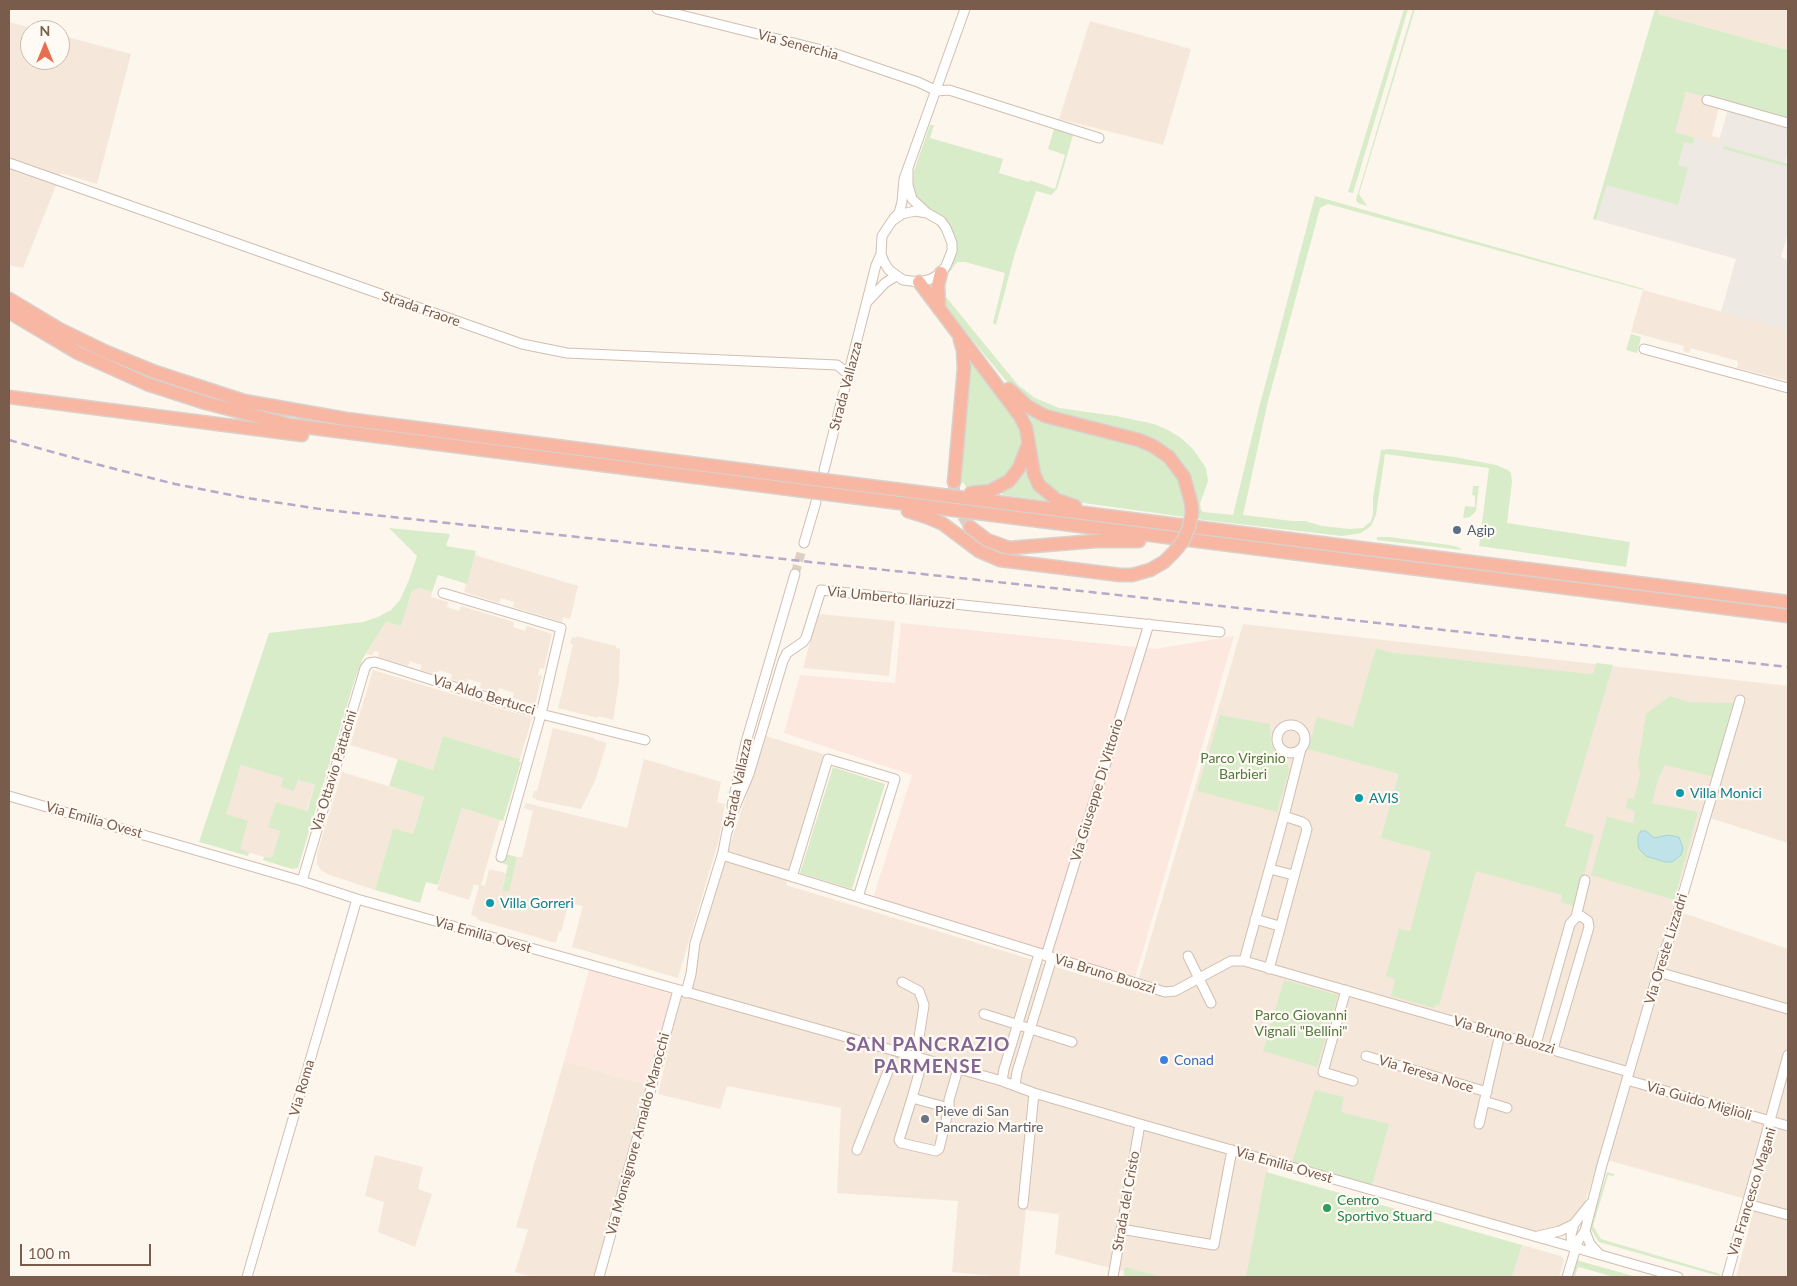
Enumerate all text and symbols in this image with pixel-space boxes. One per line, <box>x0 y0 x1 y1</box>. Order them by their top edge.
north arrow <box>20 20 70 70</box>
text: N <box>40 22 50 39</box>
street label: Via Senerchia <box>756 26 840 64</box>
street label: Strada Fraore <box>379 288 463 330</box>
street label: Strada Vallazza <box>826 340 866 432</box>
place label: Agip <box>1467 522 1495 538</box>
marker: Agip <box>1451 524 1463 536</box>
street label: Via Umberto Ilariuzzi <box>826 583 956 613</box>
street label: Via Aldo Bertucci <box>431 671 537 719</box>
street label: Via Ottavio Pattacini <box>308 708 360 834</box>
street label: Via Giuseppe Di Vittorio <box>1067 716 1127 864</box>
street label: Strada Vallazza <box>720 737 756 829</box>
park label: Parco Virginio Barbieri <box>1200 750 1286 782</box>
place label: Villa Monici <box>1690 785 1762 801</box>
marker: Villa Monici <box>1674 787 1686 799</box>
place label: AVIS <box>1369 790 1399 806</box>
marker: AVIS <box>1353 792 1365 804</box>
street label: Via Emilia Ovest <box>44 798 144 842</box>
street label: Via Oreste Lizzadri <box>1641 891 1691 1007</box>
place label: Villa Gorreri <box>500 895 574 911</box>
marker: Villa Gorreri <box>484 897 496 909</box>
street label: Via Emilia Ovest <box>433 913 533 957</box>
street label: Via Bruno Buozzi <box>1052 951 1158 997</box>
park label: Parco Giovanni Vignali "Bellini" <box>1255 1007 1347 1040</box>
street label: Via Bruno Buozzi <box>1451 1012 1557 1058</box>
street label: Via Monsignore Arnaldo Marocchi <box>603 1031 673 1237</box>
district label: SAN PANCRAZIO PARMENSE <box>844 1034 1012 1078</box>
place label: Conad <box>1174 1052 1214 1068</box>
street label: Via Teresa Noce <box>1376 1052 1476 1096</box>
marker: Conad <box>1158 1054 1170 1066</box>
street label: Via Roma <box>286 1058 318 1118</box>
street label: Via Guido Miglioli <box>1644 1078 1754 1124</box>
place label: Pieve di San Pancrazio Martire <box>935 1103 1043 1136</box>
marker: Pieve di San Pancrazio Martire <box>919 1113 931 1125</box>
street label: Via Francesco Magani <box>1724 1126 1780 1258</box>
street label: Via Emilia Ovest <box>1234 1143 1334 1187</box>
street label: Strada del Cristo <box>1109 1150 1143 1252</box>
place label: Centro Sportivo Stuard <box>1337 1192 1432 1224</box>
marker: Centro Sportivo Stuard <box>1321 1202 1333 1214</box>
scale bar <box>22 1234 154 1266</box>
text: 100 m <box>28 1244 70 1262</box>

